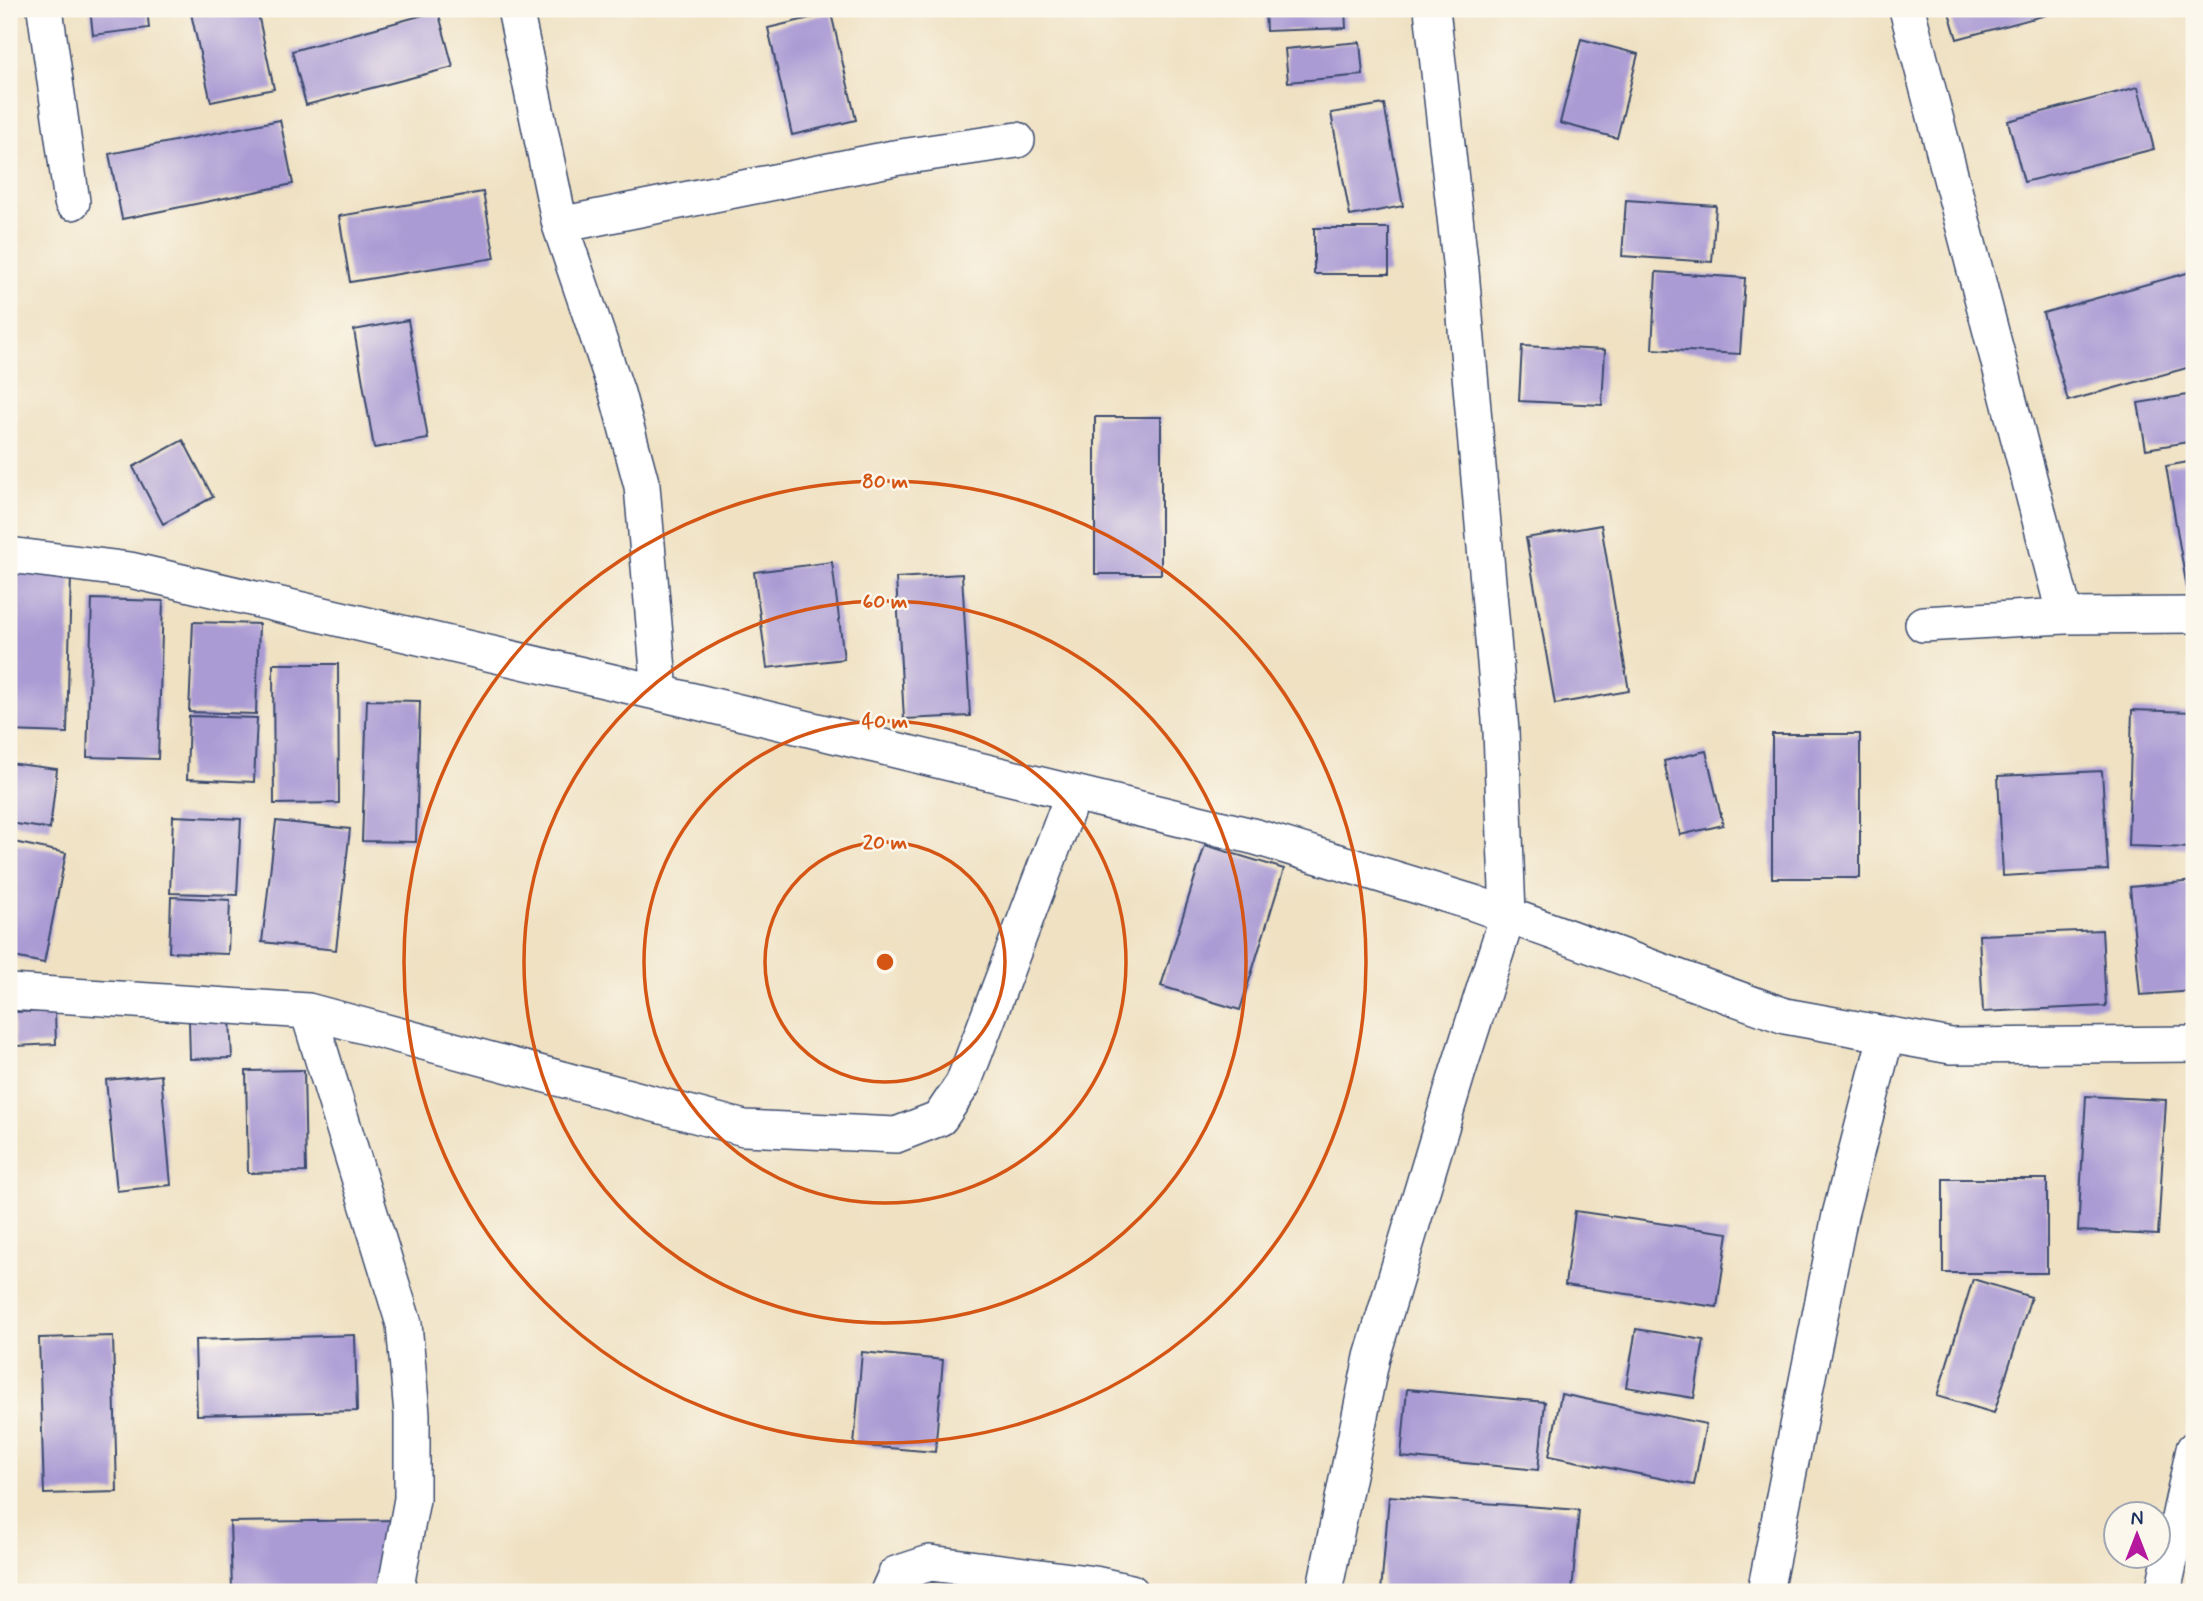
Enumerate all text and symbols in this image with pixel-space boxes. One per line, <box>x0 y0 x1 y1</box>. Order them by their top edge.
text: 80 m <box>862 468 908 496</box>
text: 60 m <box>862 588 908 616</box>
text: 40 m <box>862 708 909 736</box>
text: 20 m <box>863 829 908 857</box>
centre of rings <box>873 950 897 974</box>
north arrow <box>2102 1500 2172 1570</box>
text: N <box>2131 1507 2143 1532</box>

